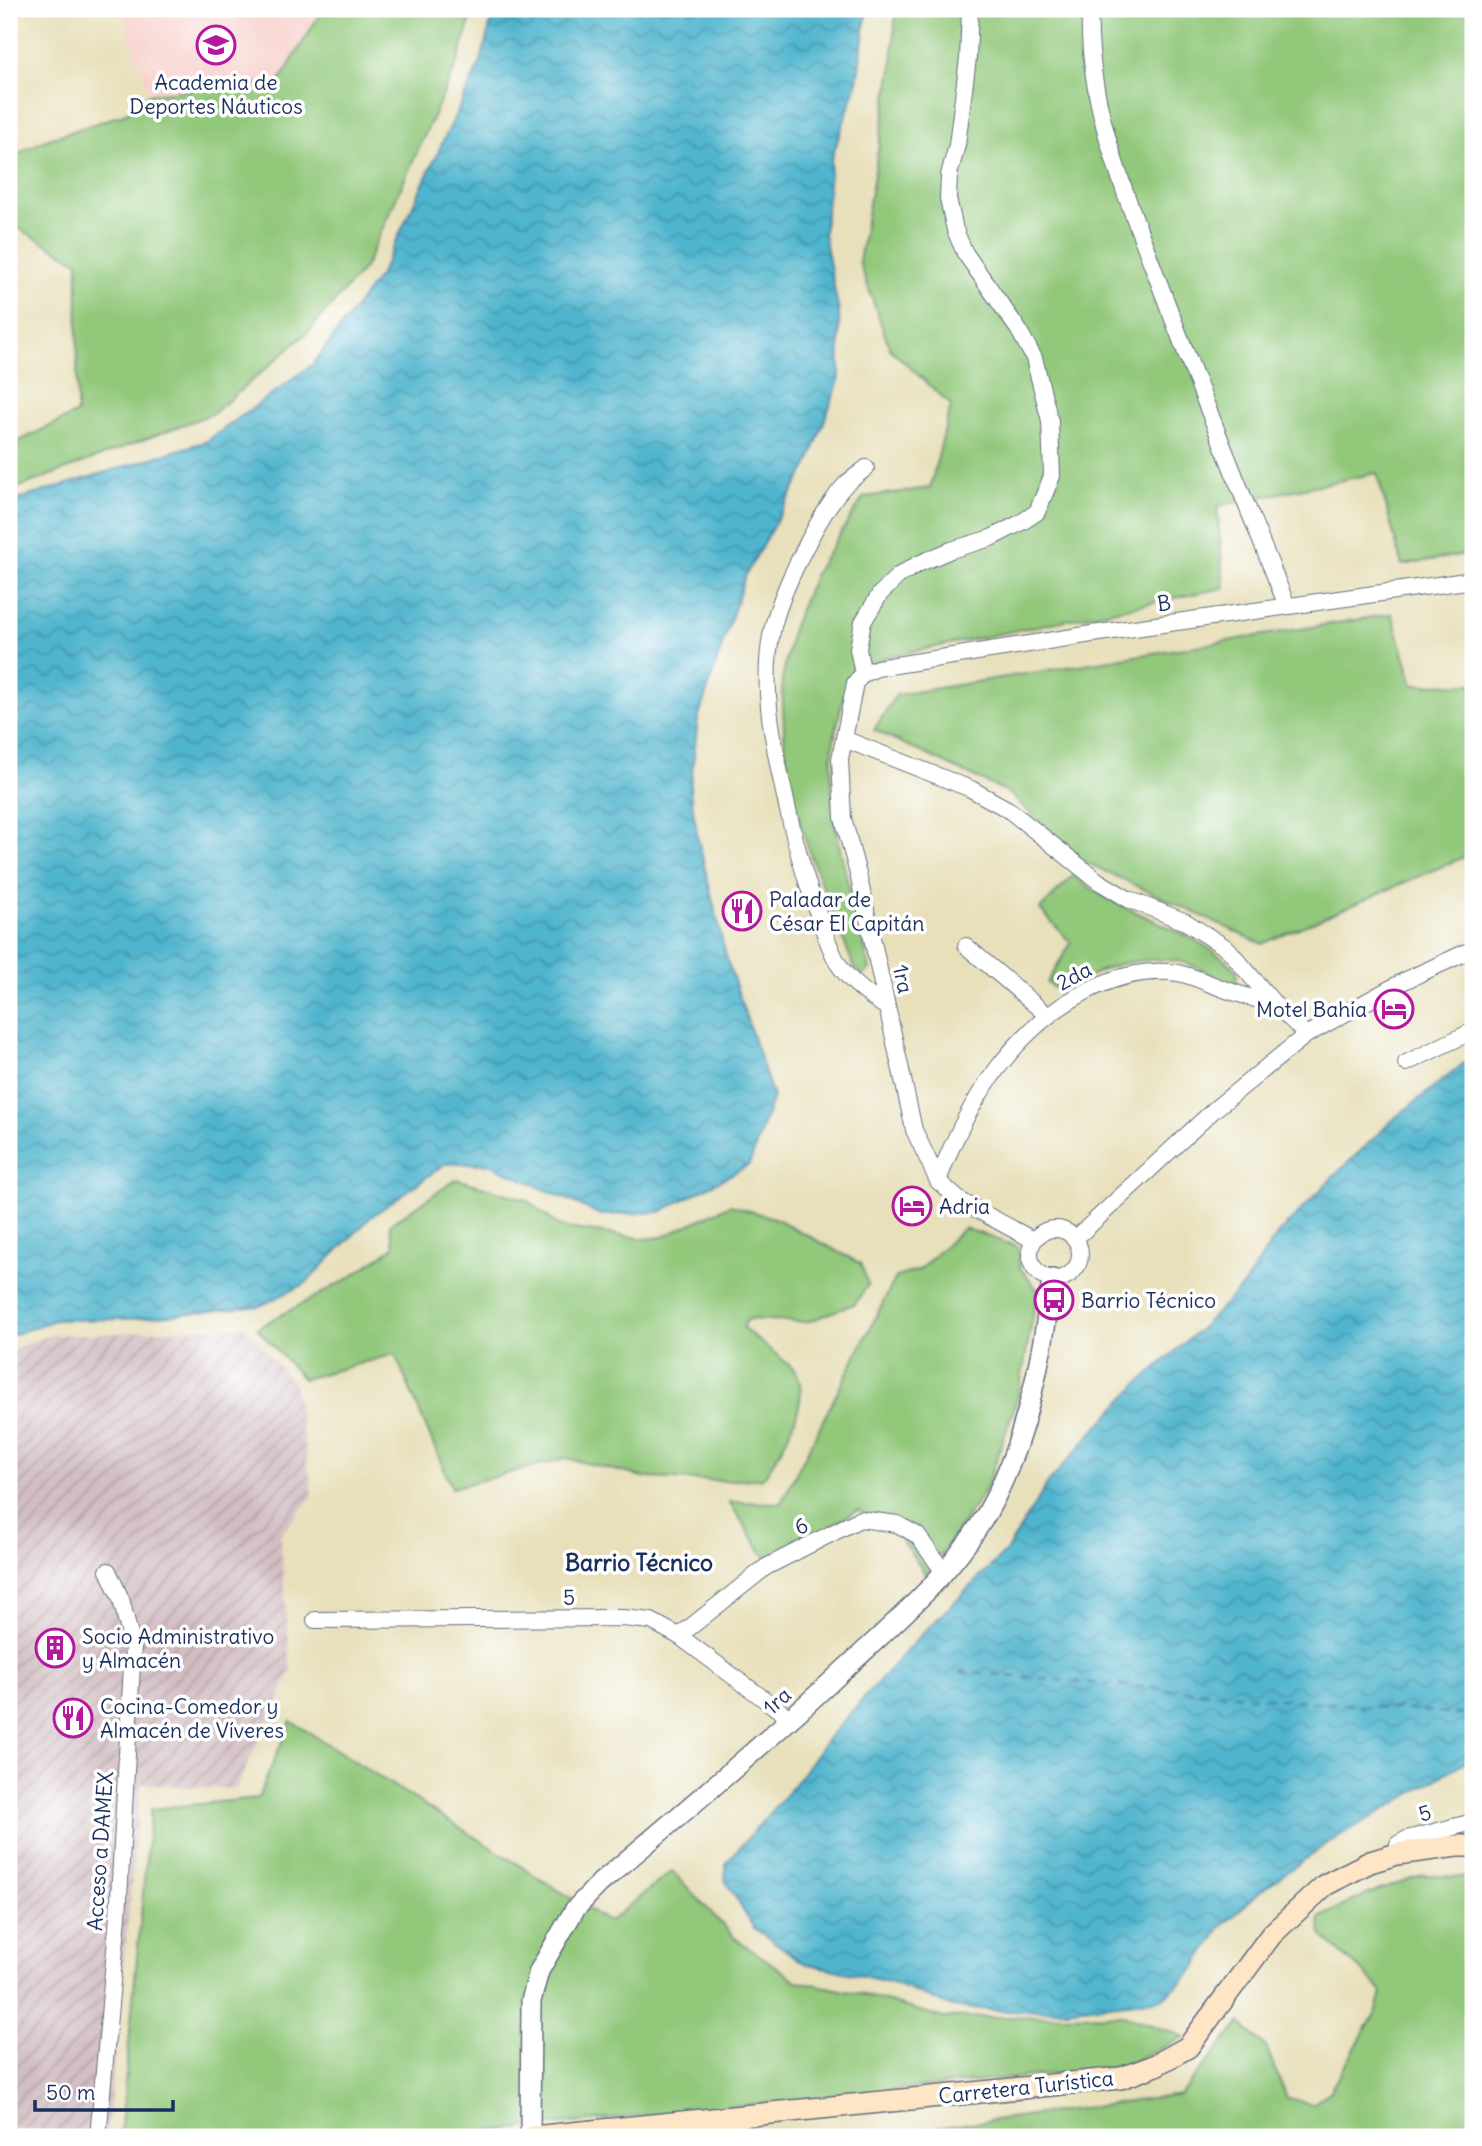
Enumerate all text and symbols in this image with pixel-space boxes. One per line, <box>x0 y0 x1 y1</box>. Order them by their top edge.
school or university icon: Academia de Deportes Náuticos <box>195 24 237 66</box>
place label: Academia de Deportes Náuticos <box>129 69 303 120</box>
street label: B <box>1155 589 1173 617</box>
place label: Paladar de César El Capitán <box>769 886 924 937</box>
restaurant icon: Paladar de César El Capitán <box>721 890 763 932</box>
street label: 2da <box>1052 956 1096 996</box>
street label: 1ra <box>887 962 919 996</box>
hotel icon: Motel Bahía <box>1373 988 1415 1030</box>
place label: Motel Bahía <box>1256 996 1367 1023</box>
hotel icon: Adria <box>891 1185 933 1227</box>
place label: Adria <box>939 1193 990 1220</box>
bus stop icon: Barrio Técnico <box>1033 1279 1075 1321</box>
place label: Barrio Técnico <box>1081 1287 1216 1314</box>
street label: 6 <box>789 1511 813 1541</box>
district label: Barrio Técnico <box>565 1548 713 1577</box>
street label: 5 <box>563 1584 575 1611</box>
place label: Socio Administrativo y Almacén <box>82 1623 274 1674</box>
building icon: Socio Administrativo y Almacén <box>34 1627 76 1669</box>
street label: 1ra <box>757 1681 797 1721</box>
place label: Cocina-Comedor y Almacén de Víveres <box>100 1693 284 1744</box>
restaurant icon: Cocina-Comedor y Almacén de Víveres <box>52 1697 94 1739</box>
street label: Acceso a DAMEX <box>81 1770 119 1932</box>
street label: 5 <box>1416 1798 1434 1828</box>
street label: Carretera Turística <box>937 2064 1115 2110</box>
scale bar <box>35 2069 173 2113</box>
text: 50 m <box>46 2079 95 2106</box>

